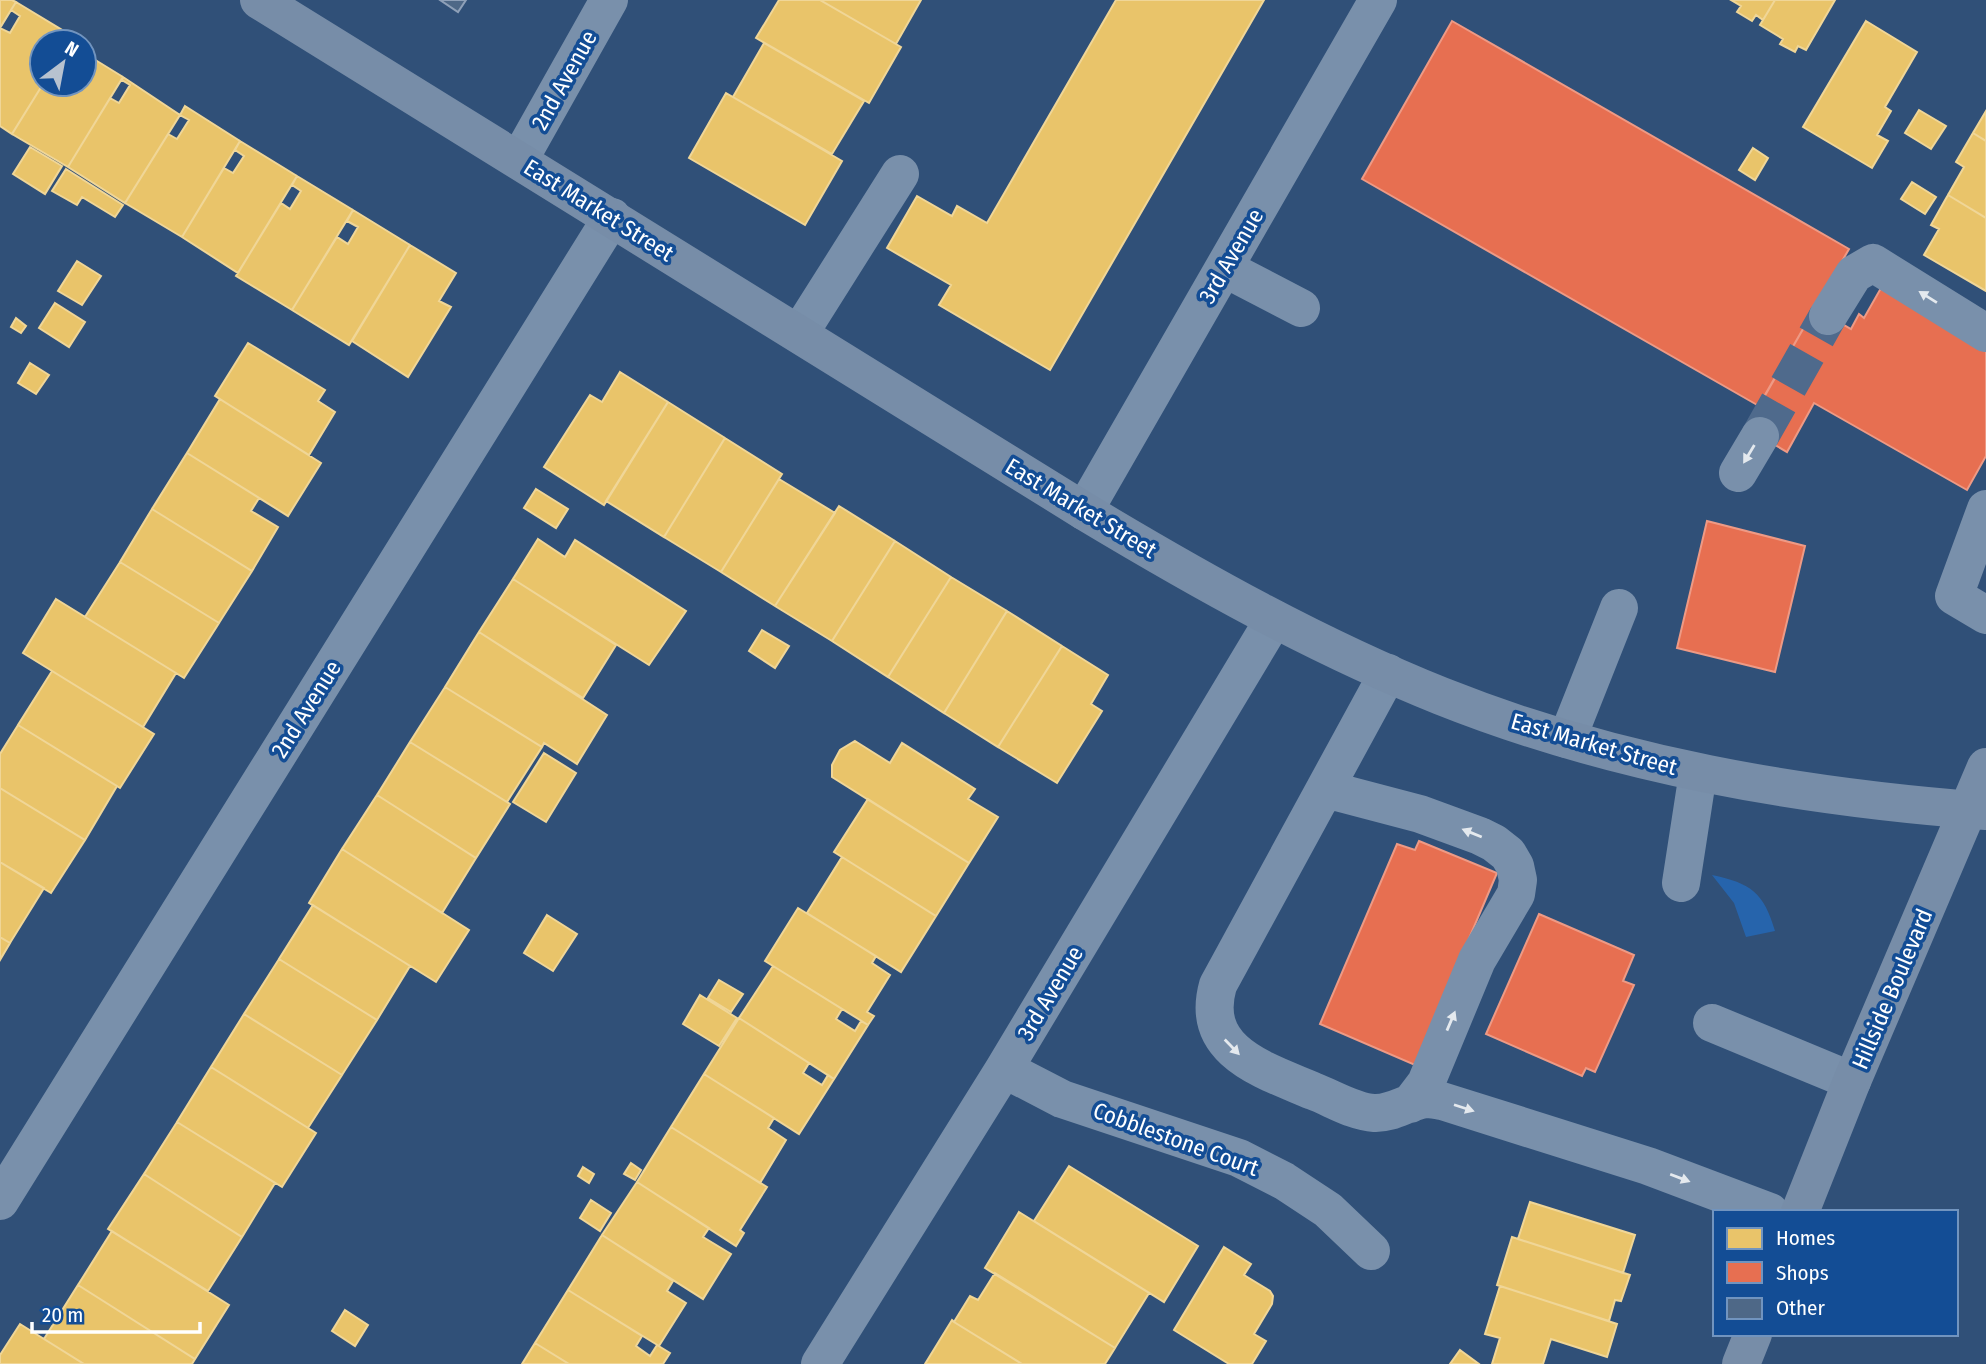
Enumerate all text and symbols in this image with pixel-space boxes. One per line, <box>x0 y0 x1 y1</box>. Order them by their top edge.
street label: 2nd Avenue <box>525 25 603 135</box>
north arrow <box>28 28 98 98</box>
text: N <box>61 36 83 62</box>
street label: East Market Street <box>519 153 679 268</box>
street label: 3rd Avenue <box>1193 204 1269 308</box>
one-way arrow <box>1919 291 1938 304</box>
one-way arrow <box>1743 445 1755 464</box>
street label: East Market Street <box>1000 452 1162 564</box>
street label: 2nd Avenue <box>265 655 347 763</box>
street label: East Market Street <box>1508 707 1681 781</box>
one-way arrow <box>1462 828 1483 839</box>
street label: Hillside Boulevard <box>1846 905 1938 1073</box>
street label: 3rd Avenue <box>1011 941 1089 1045</box>
one-way arrow <box>1446 1011 1457 1032</box>
one-way arrow <box>1223 1038 1240 1055</box>
street label: Cobblestone Court <box>1089 1096 1263 1182</box>
one-way arrow <box>1454 1103 1475 1113</box>
one-way arrow <box>1670 1173 1691 1184</box>
legend <box>1713 1210 1958 1336</box>
text: Homes <box>1776 1225 1835 1251</box>
text: Shops <box>1776 1260 1829 1286</box>
scale bar <box>32 1290 200 1334</box>
text: Other <box>1776 1295 1825 1321</box>
text: 20 m <box>42 1302 83 1328</box>

